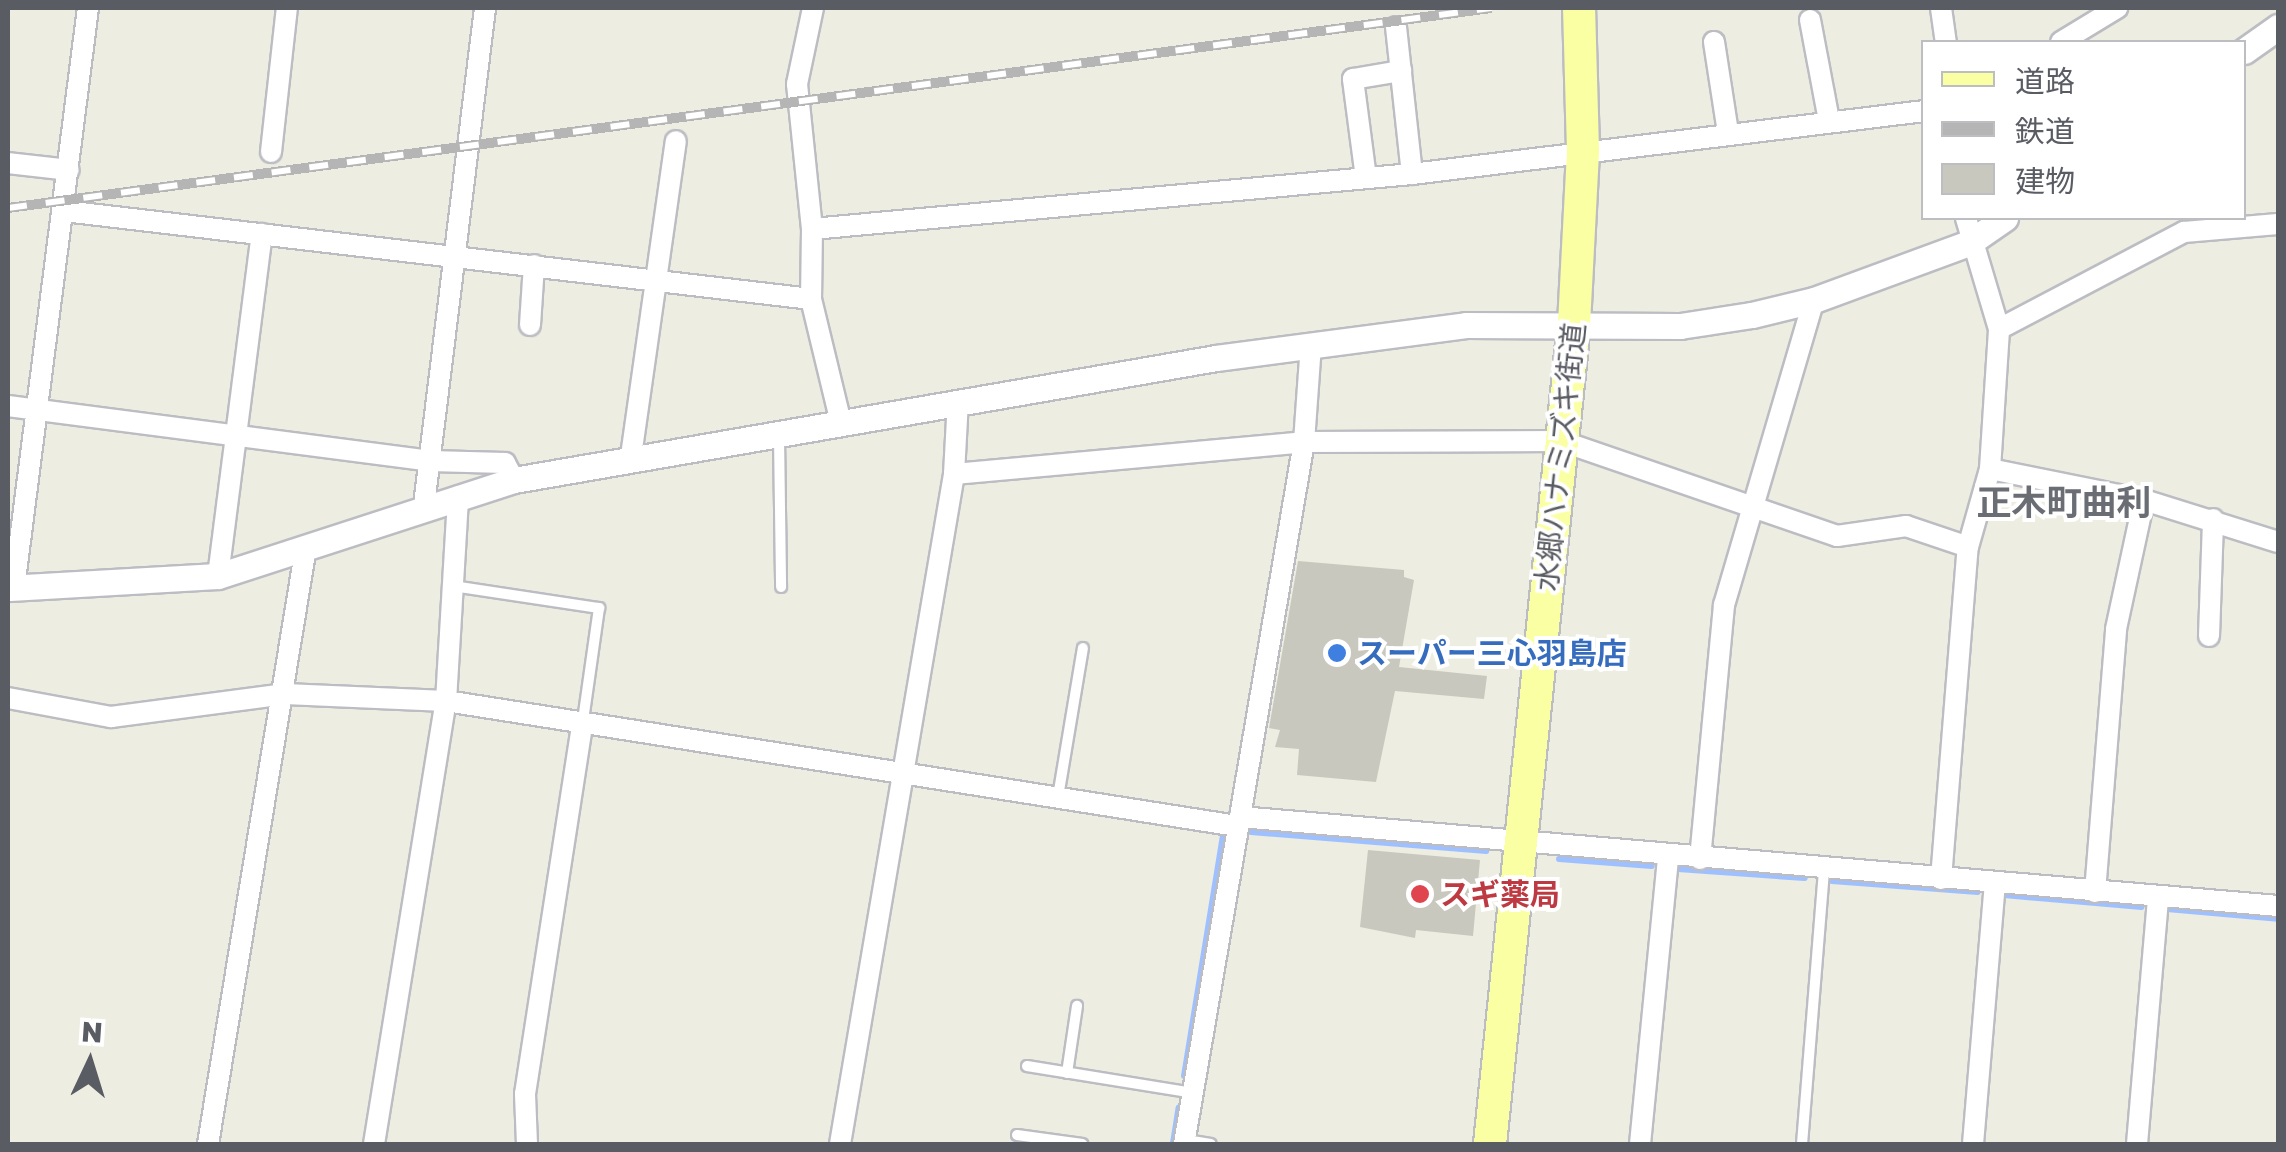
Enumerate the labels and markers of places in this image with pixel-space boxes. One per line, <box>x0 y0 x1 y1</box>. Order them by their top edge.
place label: スーパー三心羽島店 <box>1357 635 1627 671</box>
marker: スーパー三心羽島店 <box>1326 642 1348 664</box>
place label: スギ薬局 <box>1440 876 1560 912</box>
marker: スギ薬局 <box>1409 883 1431 905</box>

